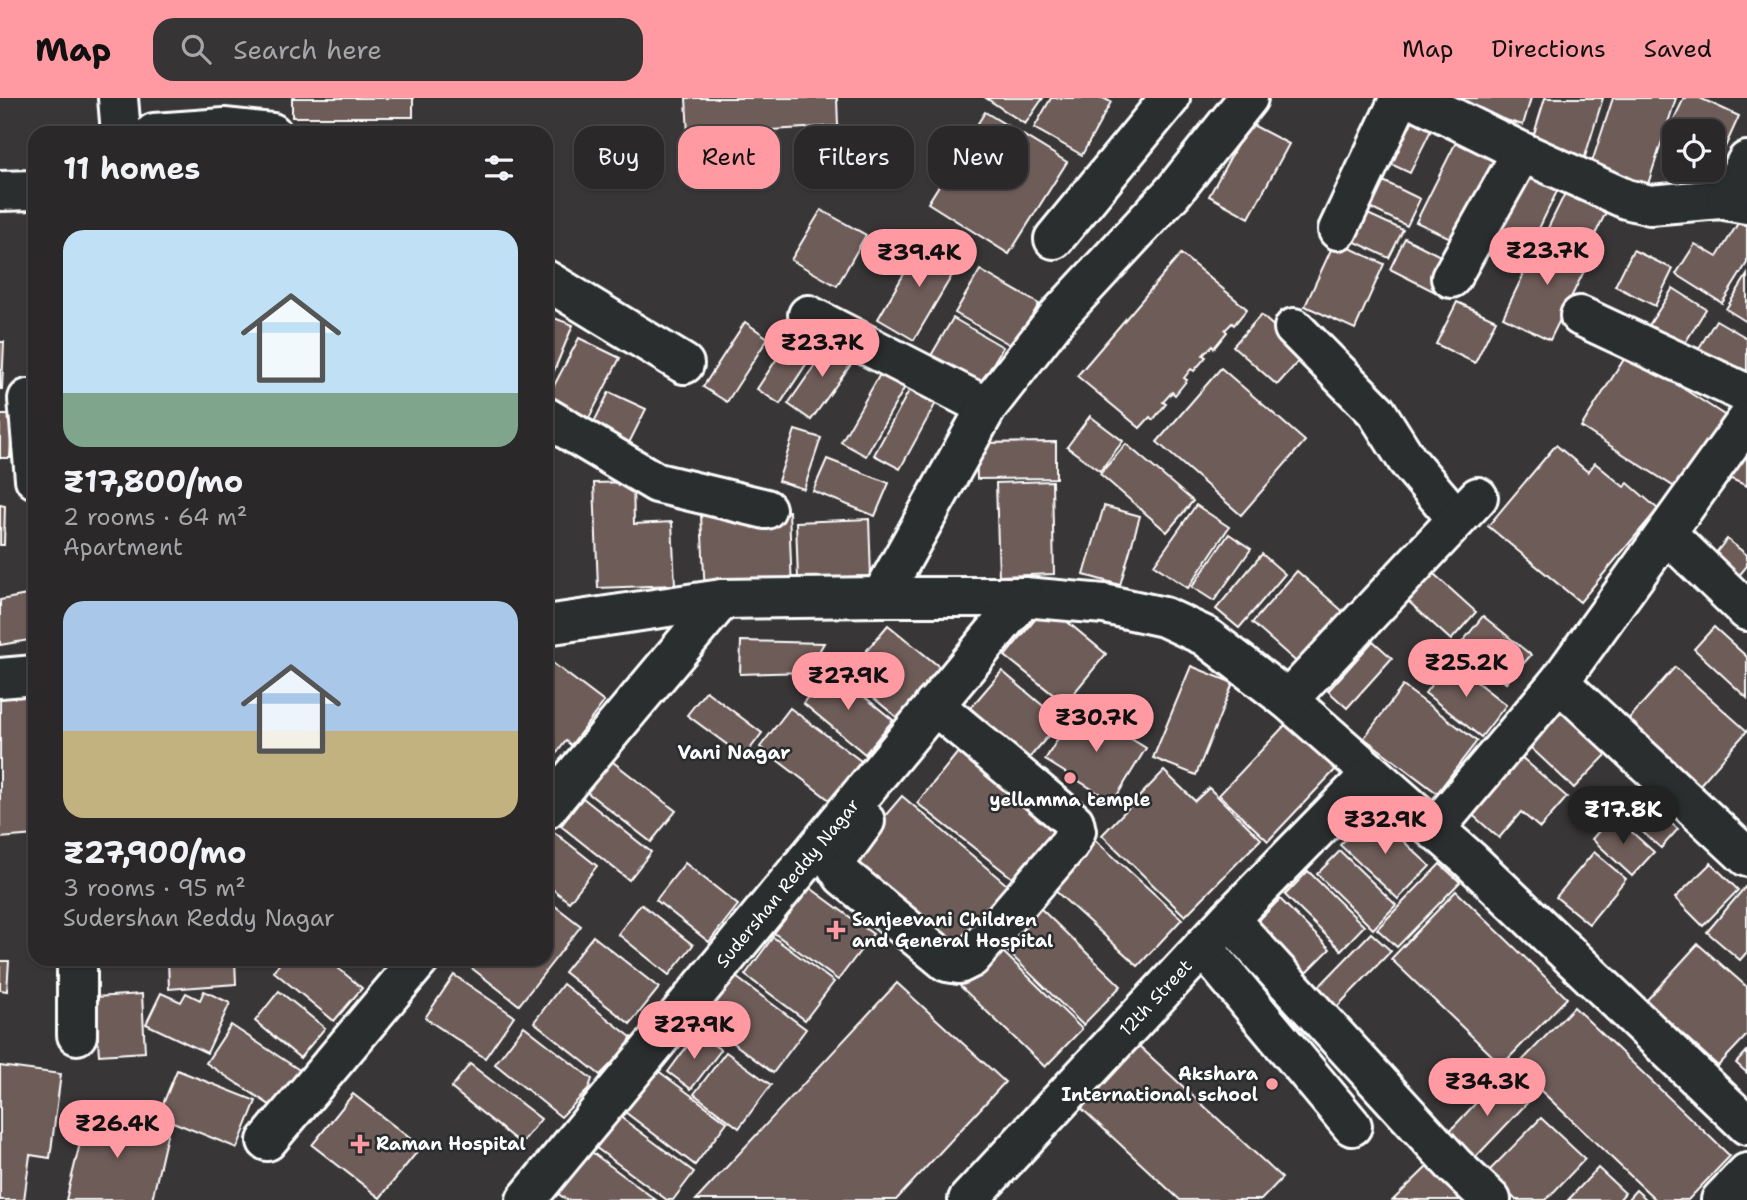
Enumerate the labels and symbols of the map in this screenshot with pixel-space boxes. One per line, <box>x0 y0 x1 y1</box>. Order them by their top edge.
pin: ₹23.7K <box>1490 228 1604 287</box>
pin: ₹39.4K <box>862 230 976 289</box>
pin: ₹23.7K <box>765 320 879 379</box>
pin: ₹25.2K <box>1409 640 1523 699</box>
pin: ₹27.9K <box>791 652 905 712</box>
pin: ₹30.7K <box>1039 694 1153 754</box>
district label: Vani Nagar <box>678 740 790 765</box>
marker: yellamma temple <box>1062 770 1078 786</box>
pin: ₹17.8K <box>1566 786 1680 846</box>
place label: yellamma temple <box>990 788 1151 812</box>
street label: Sudershan Reddy Nagar <box>711 793 865 973</box>
pin: ₹32.9K <box>1328 796 1442 856</box>
place label: Sanjeevani Children and General Hospital <box>852 908 1053 953</box>
marker: Sanjeevani Children and General Hospital <box>826 920 846 940</box>
street label: 12th Street <box>1114 954 1198 1041</box>
pin: ₹27.9K <box>637 1002 751 1061</box>
pin: ₹34.3K <box>1430 1058 1544 1118</box>
place label: Akshara International school <box>1061 1062 1259 1107</box>
marker: Akshara International school <box>1264 1076 1280 1092</box>
pin: ₹26.4K <box>60 1100 174 1160</box>
place label: Raman Hospital <box>376 1132 526 1156</box>
marker: Raman Hospital <box>350 1134 370 1154</box>

